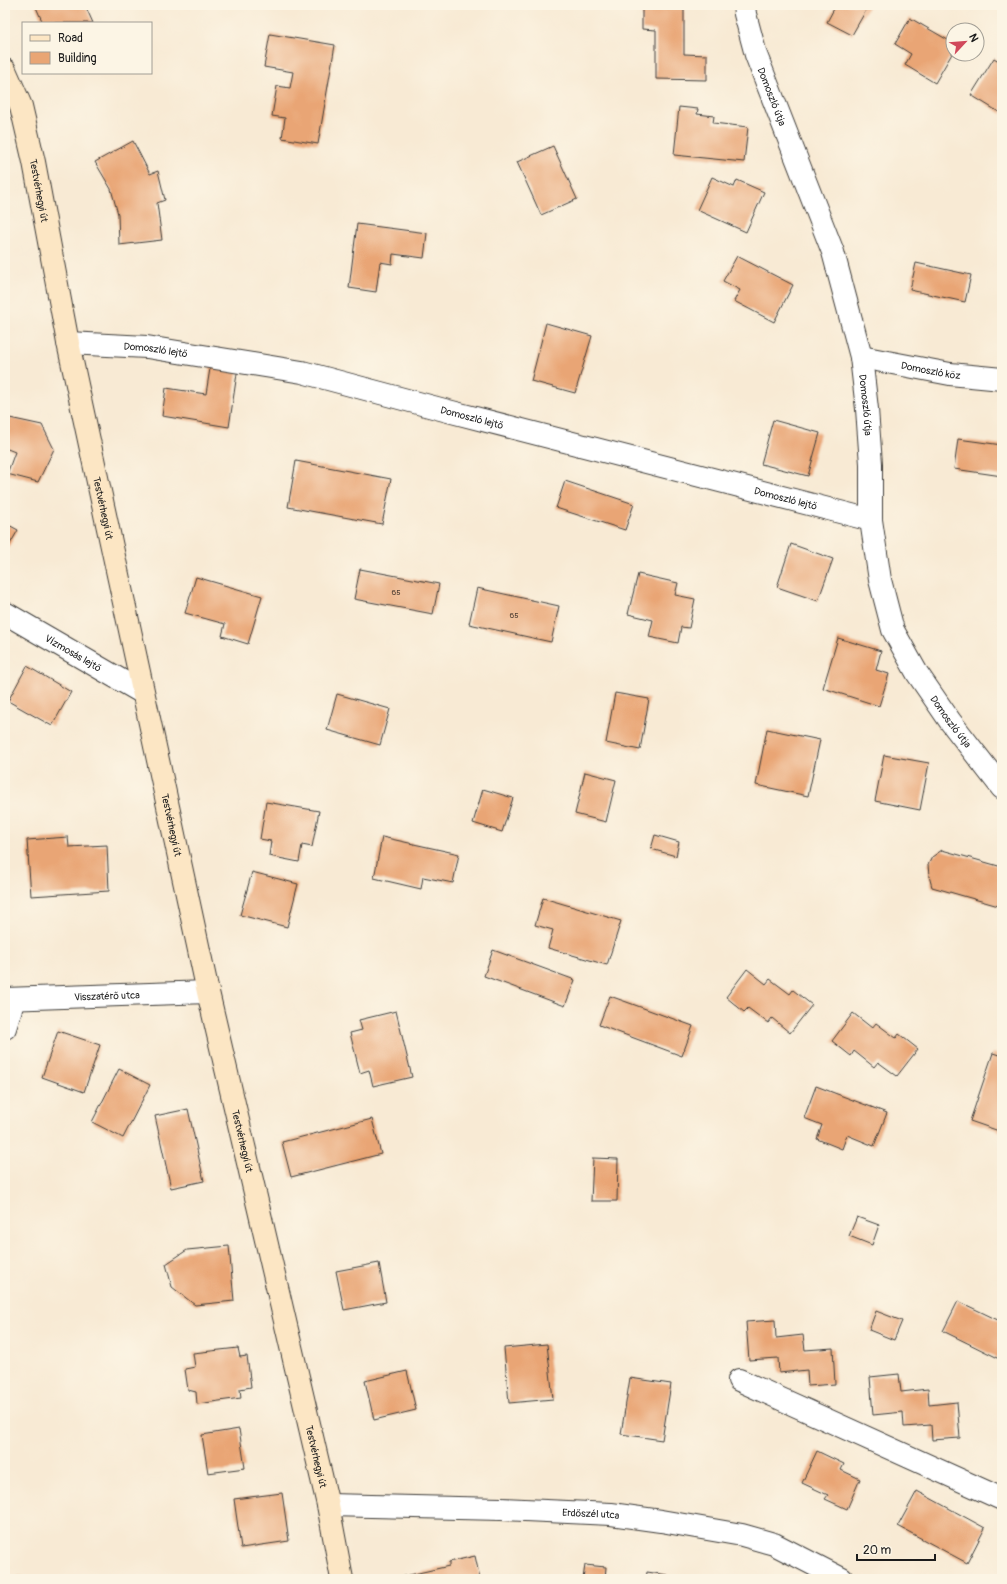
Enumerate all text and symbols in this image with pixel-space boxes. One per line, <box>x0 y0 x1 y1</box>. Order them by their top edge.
legend <box>22 22 152 74</box>
north arrow <box>945 22 985 62</box>
text: Road <box>58 31 83 46</box>
text: N <box>966 32 981 45</box>
text: Building <box>58 51 97 66</box>
street label: Domoszló útja <box>754 66 788 128</box>
street label: Testvérhegyi út <box>27 158 50 224</box>
street label: Domoszló lejtő <box>123 341 189 361</box>
street label: Domoszló köz <box>900 360 961 382</box>
street label: Domoszló útja <box>856 374 874 437</box>
street label: Domoszló lejtő <box>439 404 505 432</box>
street label: Testvérhegyi út <box>90 476 115 542</box>
street label: Domoszló lejtő <box>753 485 819 513</box>
house number: 65 <box>392 588 401 597</box>
house number: 65 <box>510 611 519 620</box>
street label: Vízmosás lejtő <box>42 632 104 675</box>
street label: Domoszló útja <box>927 694 974 751</box>
street label: Testvérhegyi út <box>158 793 184 859</box>
street label: Visszatérő utca <box>74 989 140 1004</box>
street label: Testvérhegyi út <box>229 1109 255 1175</box>
street label: Testvérhegyi út <box>303 1424 329 1490</box>
street label: Erdőszél utca <box>562 1507 620 1522</box>
scale bar <box>857 1536 935 1562</box>
text: 20 m <box>863 1543 892 1558</box>

